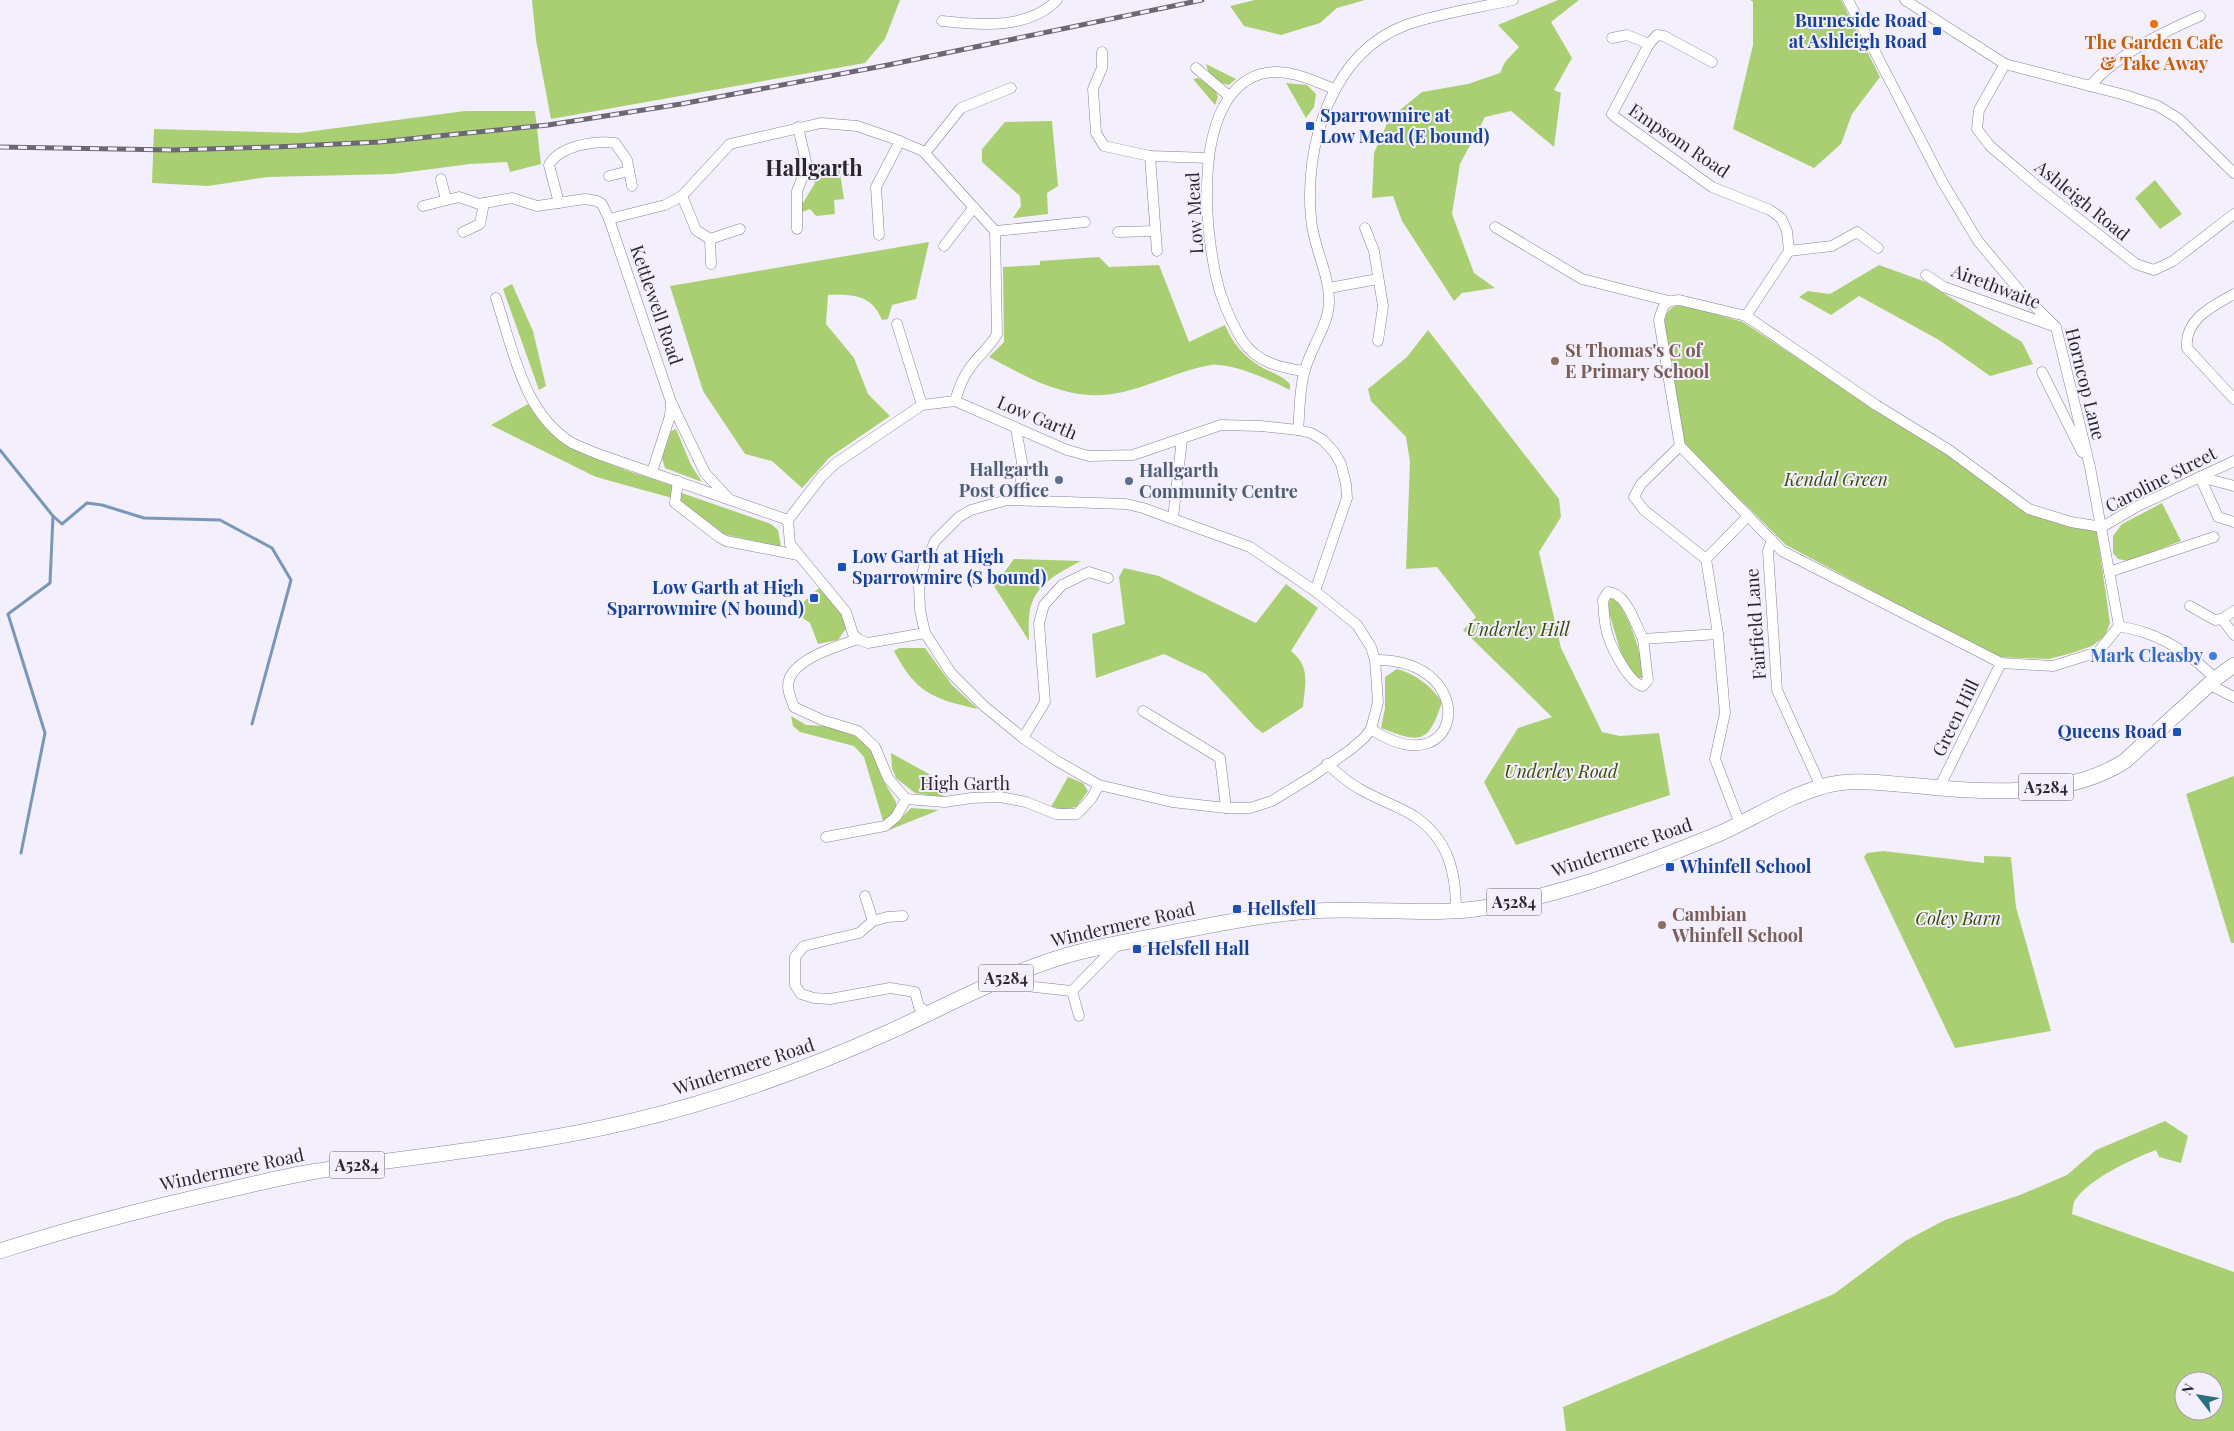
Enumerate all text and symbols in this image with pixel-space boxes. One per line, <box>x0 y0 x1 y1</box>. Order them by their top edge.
place label: Burneside Road at Ashleigh Road <box>1789 8 1927 53</box>
marker: The Garden Cafe & Take Away <box>2148 18 2160 30</box>
marker: Burneside Road at Ashleigh Road <box>1931 25 1943 37</box>
place label: The Garden Cafe & Take Away <box>2085 30 2223 75</box>
street label: Empsom Road <box>1624 98 1735 183</box>
place label: Sparrowmire at Low Mead (E bound) <box>1320 103 1490 148</box>
marker: Sparrowmire at Low Mead (E bound) <box>1304 120 1316 132</box>
district label: Hallgarth <box>765 152 863 182</box>
street label: Ashleigh Road <box>2030 154 2135 246</box>
street label: Low Mead <box>1180 171 1208 255</box>
street label: Kettlewell Road <box>625 241 689 368</box>
street label: Airethwaite <box>1947 258 2044 314</box>
street label: Horncop Lane <box>2060 325 2112 442</box>
place label: St Thomas's C of E Primary School <box>1565 338 1710 383</box>
marker: St Thomas's C of E Primary School <box>1549 355 1561 367</box>
street label: Low Garth <box>994 389 1081 445</box>
street label: Caroline Street <box>2101 440 2221 517</box>
place label: Hallgarth Post Office <box>959 457 1049 502</box>
place label: Hallgarth Community Centre <box>1139 458 1298 503</box>
park label: Kendal Green <box>1783 467 1888 491</box>
marker: Hallgarth Post Office <box>1053 474 1065 486</box>
marker: Hallgarth Community Centre <box>1123 475 1135 487</box>
place label: Low Garth at High Sparrowmire (S bound) <box>852 544 1047 589</box>
marker: Low Garth at High Sparrowmire (S bound) <box>836 561 848 573</box>
street label: Fairfield Lane <box>1739 567 1771 681</box>
place label: Low Garth at High Sparrowmire (N bound) <box>607 575 804 620</box>
marker: Low Garth at High Sparrowmire (N bound) <box>808 592 820 604</box>
park label: Underley Hill <box>1467 617 1570 641</box>
place label: Mark Cleasby <box>2090 643 2204 667</box>
marker: Mark Cleasby <box>2207 650 2219 662</box>
street label: Green Hill <box>1926 675 1984 760</box>
place label: Queens Road <box>2058 719 2167 743</box>
marker: Queens Road <box>2171 726 2183 738</box>
park label: Underley Road <box>1504 759 1619 783</box>
street label: High Garth <box>920 771 1010 795</box>
road number: A5284 <box>2018 774 2074 800</box>
street label: Windermere Road <box>1547 812 1695 883</box>
place label: Whinfell School <box>1679 854 1812 878</box>
marker: Whinfell School <box>1664 861 1676 873</box>
road number: A5284 <box>1486 889 1542 916</box>
street label: Windermere Road <box>1048 896 1197 952</box>
place label: Hellsfell <box>1247 896 1317 920</box>
place label: Cambian Whinfell School <box>1671 902 1804 947</box>
marker: Hellsfell <box>1231 903 1243 915</box>
park label: Coley Barn <box>1915 906 2001 930</box>
marker: Cambian Whinfell School <box>1656 919 1668 931</box>
place label: Helsfell Hall <box>1147 936 1250 960</box>
marker: Helsfell Hall <box>1131 943 1143 955</box>
road number: A5284 <box>978 964 1034 991</box>
street label: Windermere Road <box>669 1032 818 1100</box>
street label: Windermere Road <box>157 1142 307 1196</box>
road number: A5284 <box>330 1152 384 1178</box>
north arrow <box>2174 1371 2224 1421</box>
text: N <box>2177 1380 2198 1398</box>

